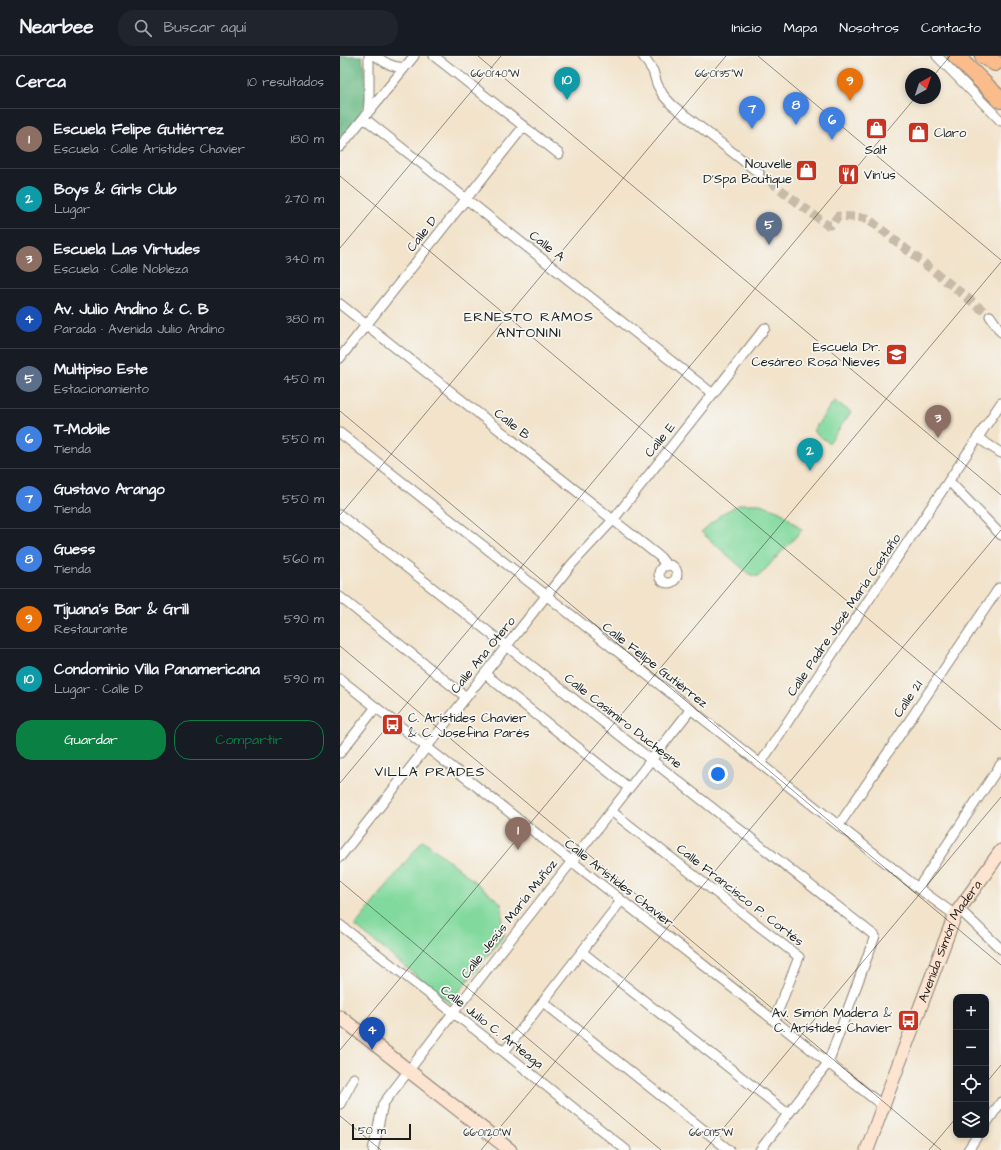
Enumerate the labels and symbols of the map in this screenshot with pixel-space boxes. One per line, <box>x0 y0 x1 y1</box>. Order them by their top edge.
text: 66°01'40"W <box>471 67 520 81</box>
pin: 10 <box>554 67 580 100</box>
text: 66°01'35"W <box>695 67 744 81</box>
pin: 9 <box>837 68 863 101</box>
north arrow <box>905 68 941 104</box>
pin: 8 <box>783 92 809 125</box>
pin: 7 <box>739 96 765 129</box>
pin: 6 <box>819 107 845 140</box>
shop icon: Salt <box>863 115 889 141</box>
shop icon: Claro <box>906 120 932 146</box>
place label: Claro <box>934 124 967 142</box>
place label: Salt <box>865 141 888 159</box>
place label: Nouvelle D'Spa Boutique <box>703 155 792 188</box>
shop icon: Nouvelle D'Spa Boutique <box>794 158 820 184</box>
restaurant icon: Vin'us <box>835 162 861 188</box>
place label: Vin'us <box>864 166 896 184</box>
street label: Calle D <box>402 212 442 256</box>
pin: 5 <box>756 212 782 245</box>
street label: Calle A <box>526 226 569 266</box>
district label: ERNESTO RAMOS ANTONINI <box>464 307 594 343</box>
place label: Escuela Dr. Cesáreo Rosa Nieves <box>752 338 880 371</box>
school or university icon: Escuela Dr. Cesáreo Rosa Nieves <box>883 341 909 367</box>
street label: Calle B <box>490 404 534 444</box>
pin: 3 <box>925 405 951 438</box>
street label: Calle E <box>640 419 680 461</box>
pin: 2 <box>797 438 823 471</box>
street label: Calle Padre José María Castaño <box>783 530 906 700</box>
street label: Calle Ana Otero <box>446 612 520 697</box>
street label: Calle Felipe Gutiérrez <box>598 618 712 712</box>
street label: Calle Casimiro Duchesne <box>560 669 686 773</box>
street label: Calle 21 <box>889 677 927 721</box>
place label: C. Arístides Chavier & C. Josefina Parés <box>408 709 530 742</box>
bus stop icon: C. Arístides Chavier & C. Josefina Parés <box>380 712 406 738</box>
district label: VILLA PRADES <box>374 762 486 782</box>
your location <box>708 764 728 784</box>
pin: 1 <box>505 817 531 850</box>
street label: Calle Arístides Chavier <box>561 835 677 931</box>
street label: Calle Francisco P. Cortés <box>673 840 808 951</box>
street label: Calle Jesús María Muñoz <box>457 855 562 982</box>
street label: Avenida Simón Madera <box>914 876 986 1005</box>
street label: Calle Julio C. Arteaga <box>436 981 548 1074</box>
place label: Av. Simón Madera & C. Arístides Chavier <box>772 1004 892 1037</box>
bus stop icon: Av. Simón Madera & C. Arístides Chavier <box>895 1007 921 1033</box>
pin: 4 <box>359 1017 385 1050</box>
scale bar <box>352 1122 411 1141</box>
text: 66°01'20"W <box>463 1126 511 1140</box>
text: 66°01'15"W <box>689 1126 734 1140</box>

